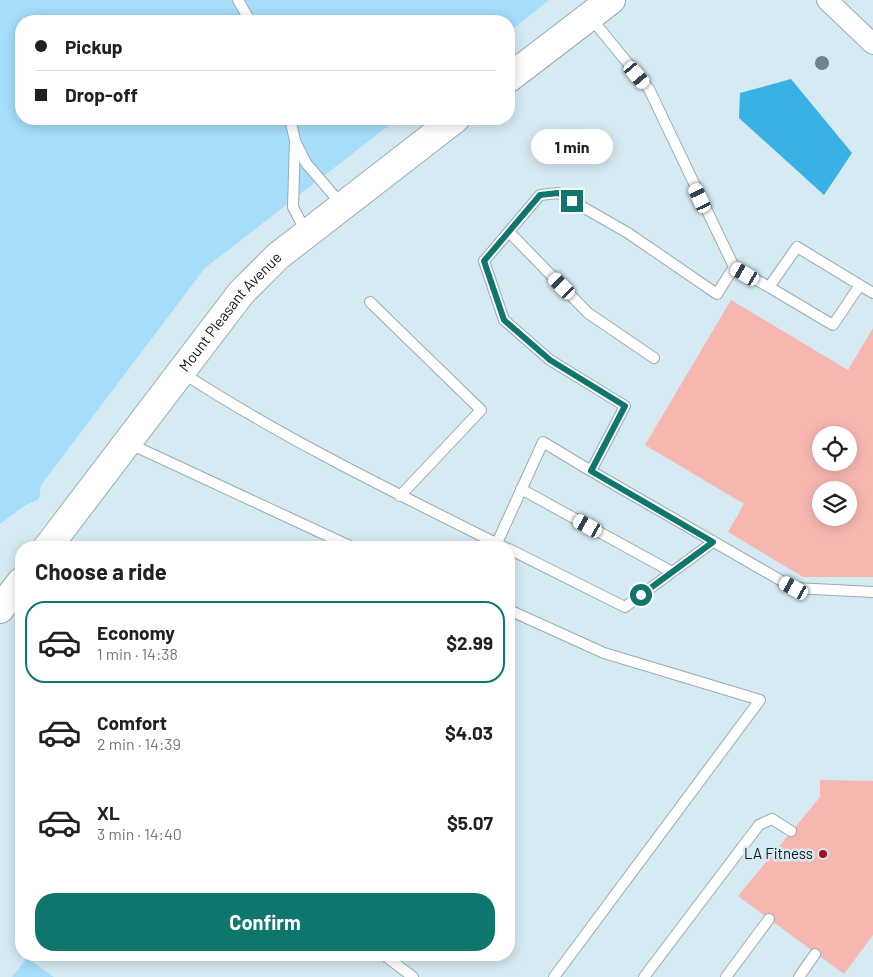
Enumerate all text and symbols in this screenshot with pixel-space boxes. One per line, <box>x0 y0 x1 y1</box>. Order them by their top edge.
text: Pickup <box>65 35 123 58</box>
car <box>621 59 652 91</box>
text: Drop-off <box>65 83 138 106</box>
callout: 1 min <box>531 128 613 164</box>
text: 1 min <box>554 137 590 156</box>
car <box>686 181 713 215</box>
route end <box>561 190 583 212</box>
street label: Mount Pleasant Avenue <box>174 248 285 375</box>
car <box>728 260 761 288</box>
car <box>546 270 577 302</box>
map controls <box>812 426 857 526</box>
button: locate <box>812 426 857 471</box>
button: layers <box>812 481 857 526</box>
car <box>571 512 604 540</box>
text: Choose a ride <box>35 558 167 584</box>
car <box>777 574 810 602</box>
route start <box>630 584 652 606</box>
icon: car <box>37 620 82 665</box>
text: Economy <box>97 621 175 644</box>
text: $2.99 <box>446 631 493 654</box>
text: 1 min · 14:38 <box>97 644 178 663</box>
icon: car <box>37 710 82 755</box>
text: Comfort <box>97 711 167 734</box>
text: $4.03 <box>445 721 493 744</box>
text: 2 min · 14:39 <box>97 734 181 753</box>
icon: car <box>37 800 82 845</box>
text: XL <box>97 801 120 824</box>
text: $5.07 <box>447 811 493 834</box>
text: 3 min · 14:40 <box>97 824 182 843</box>
place label: LA Fitness <box>744 844 813 862</box>
marker: LA Fitness <box>817 848 829 860</box>
button: Confirm <box>35 893 495 951</box>

